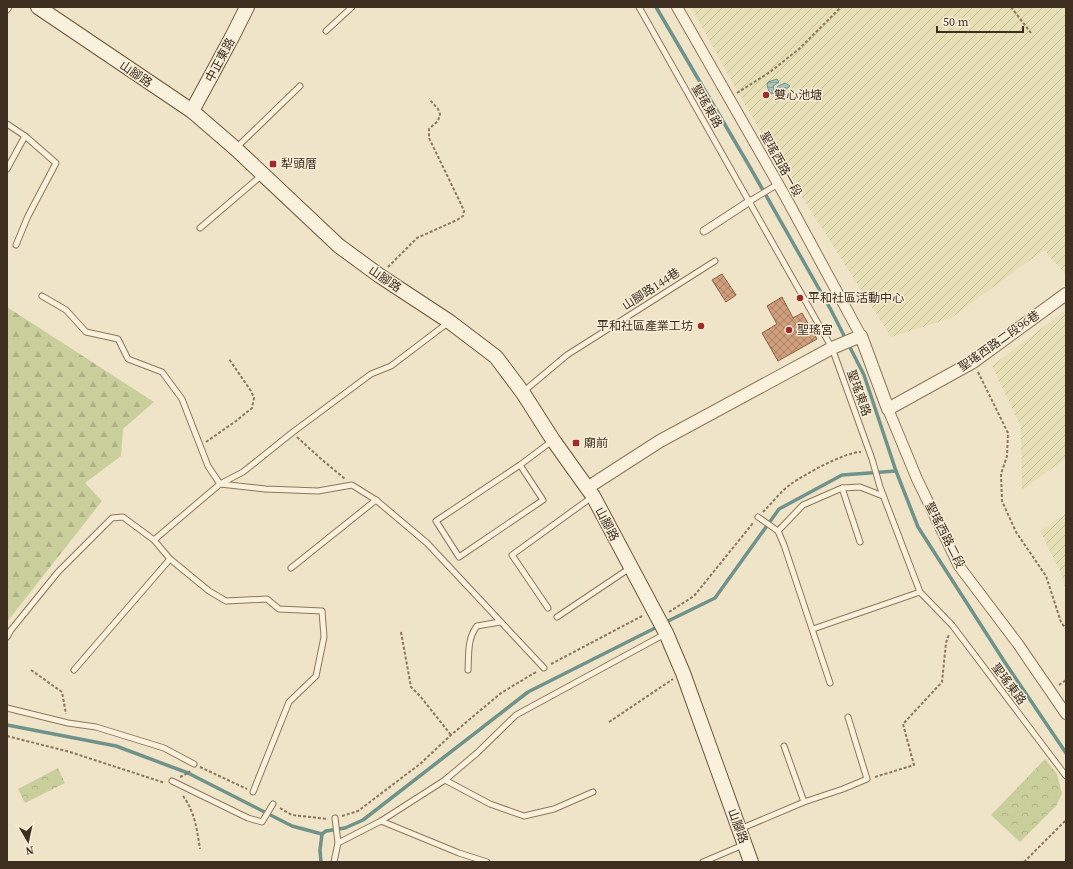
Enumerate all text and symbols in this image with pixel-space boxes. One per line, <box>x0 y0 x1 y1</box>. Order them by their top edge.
scale bar <box>937 8 1023 34</box>
text: 50 m <box>943 14 969 30</box>
street label: 中正東路 <box>202 35 238 85</box>
street label: 山腳路 <box>117 57 155 91</box>
street label: 聖瑤東路 <box>688 81 726 131</box>
place label: 雙心池塘 <box>774 87 822 103</box>
marker: 雙心池塘 <box>761 90 771 100</box>
street label: 聖瑤西路一段 <box>757 129 805 199</box>
place label: 犁頭厝 <box>281 156 317 172</box>
marker: 犁頭厝 <box>268 159 278 169</box>
street label: 山腳路 <box>366 262 404 296</box>
street label: 山腳路144巷 <box>619 264 683 314</box>
place label: 平和社區活動中心 <box>808 290 904 306</box>
marker: 平和社區活動中心 <box>795 293 805 303</box>
street label: 聖瑤西路二段96巷 <box>955 307 1043 375</box>
place label: 平和社區產業工坊 <box>597 318 693 334</box>
marker: 平和社區產業工坊 <box>696 321 706 331</box>
place label: 聖瑤宮 <box>797 322 833 338</box>
marker: 聖瑤宮 <box>784 325 794 335</box>
street label: 聖瑤東路 <box>843 368 875 418</box>
place label: 廟前 <box>584 435 608 451</box>
marker: 廟前 <box>571 438 581 448</box>
street label: 聖瑤西路二段 <box>922 499 968 571</box>
street label: 山腳路 <box>591 504 623 544</box>
street label: 聖瑤東路 <box>988 660 1030 708</box>
street label: 山腳路 <box>724 806 752 846</box>
north arrow <box>8 821 48 861</box>
text: N <box>24 842 35 858</box>

